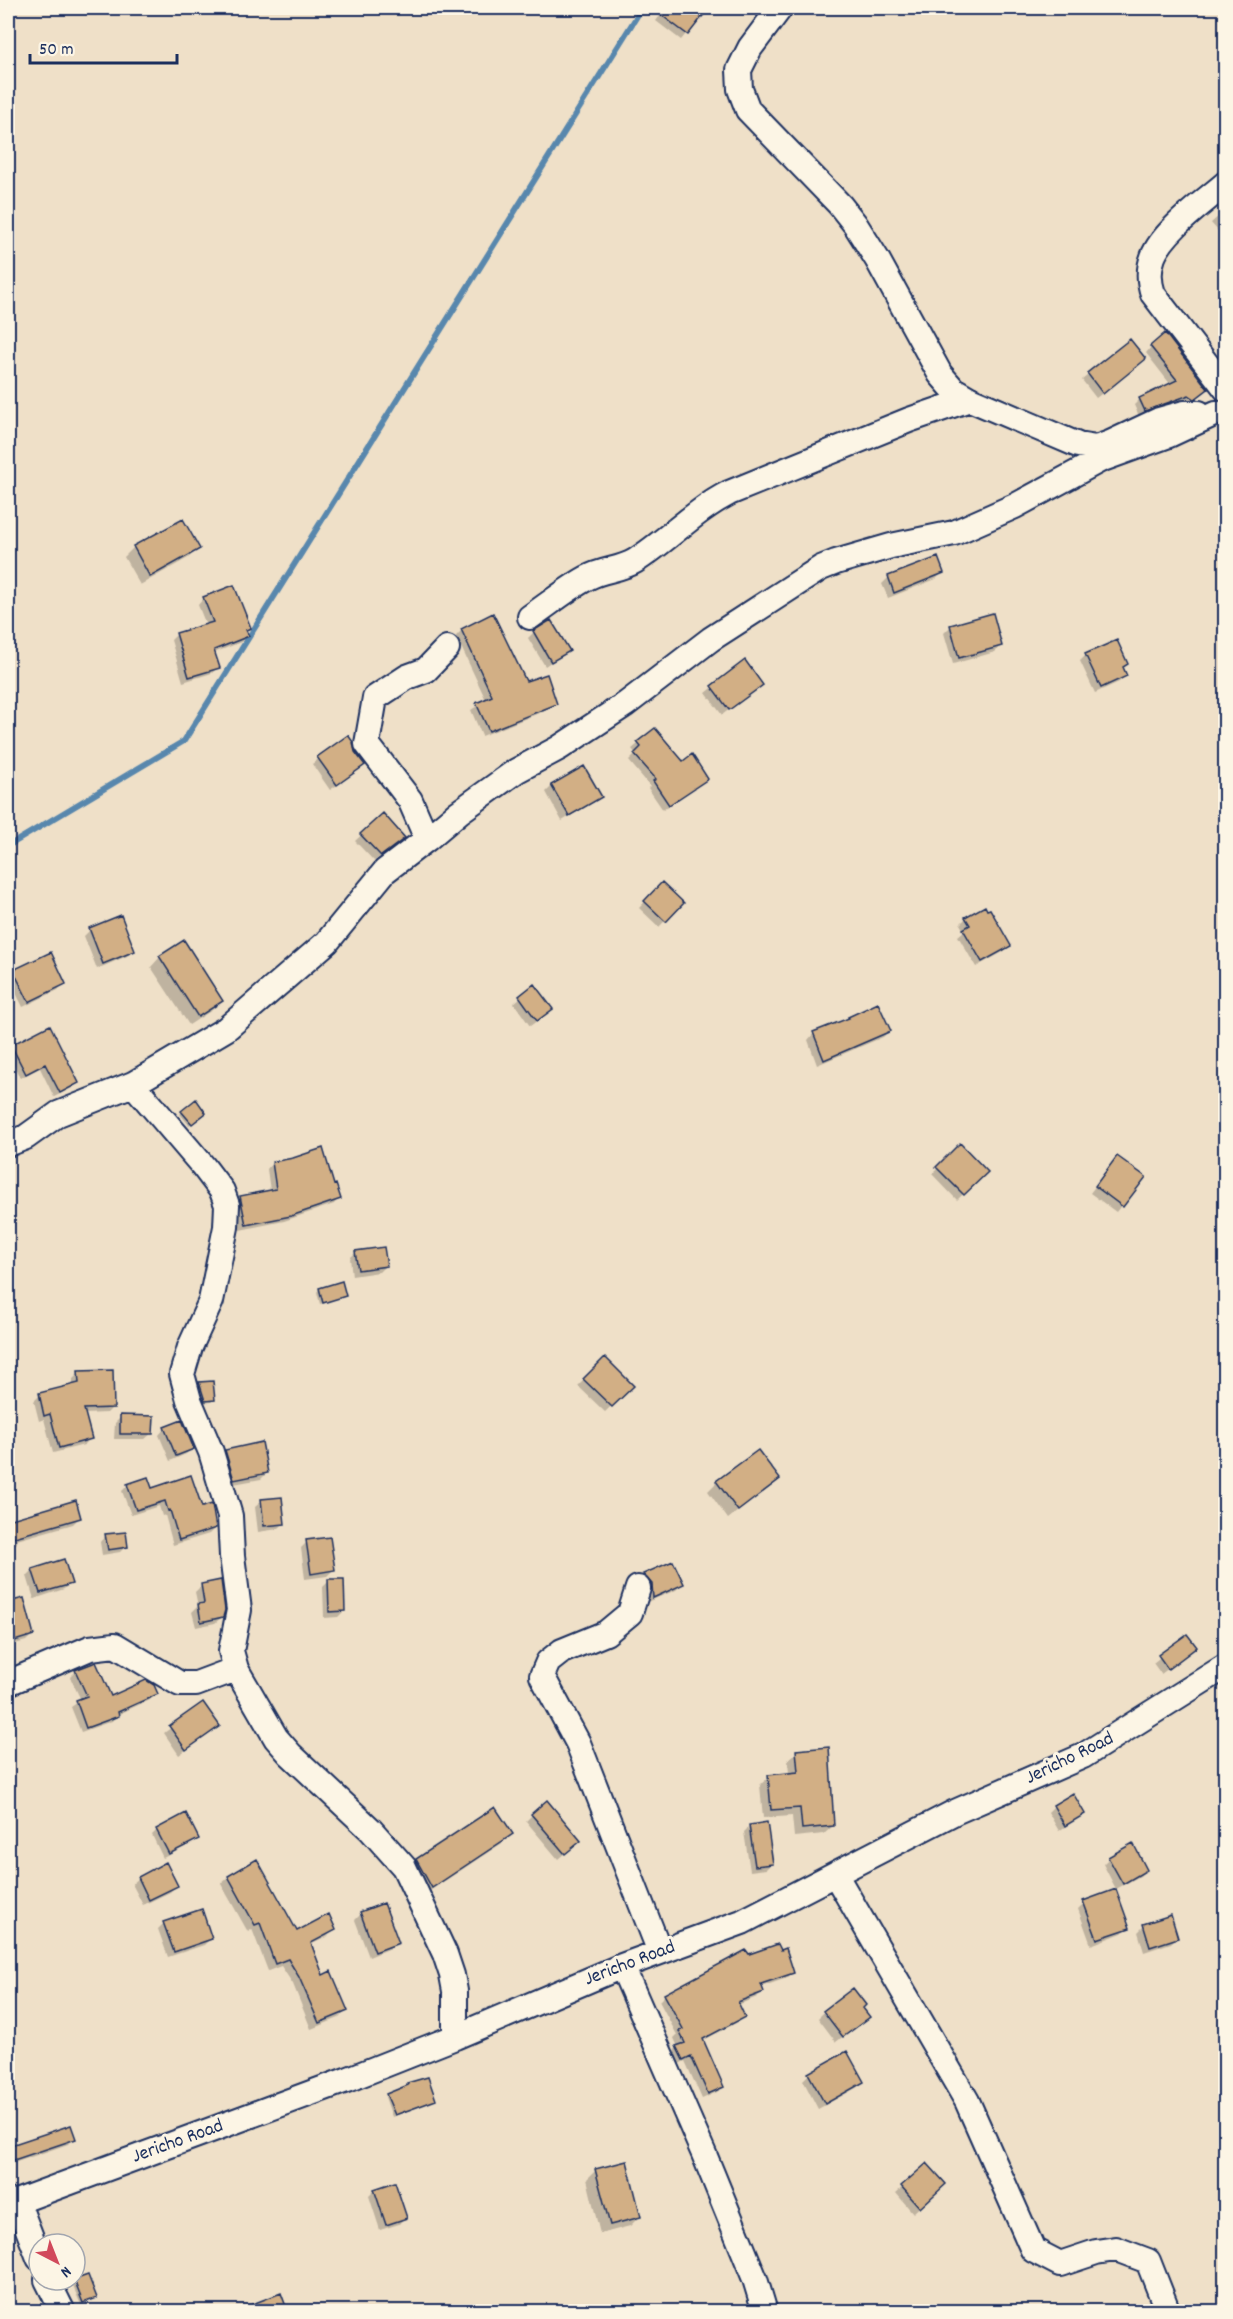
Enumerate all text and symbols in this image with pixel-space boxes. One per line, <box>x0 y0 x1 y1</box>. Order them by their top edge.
scale bar <box>30 27 177 65</box>
text: 50 m <box>39 38 74 63</box>
street label: Jericho Road <box>1021 1726 1119 1792</box>
street label: Jericho Road <box>581 1934 679 1994</box>
street label: Jericho Road <box>128 2113 228 2171</box>
north arrow <box>27 2232 87 2292</box>
text: N <box>55 2260 76 2283</box>

